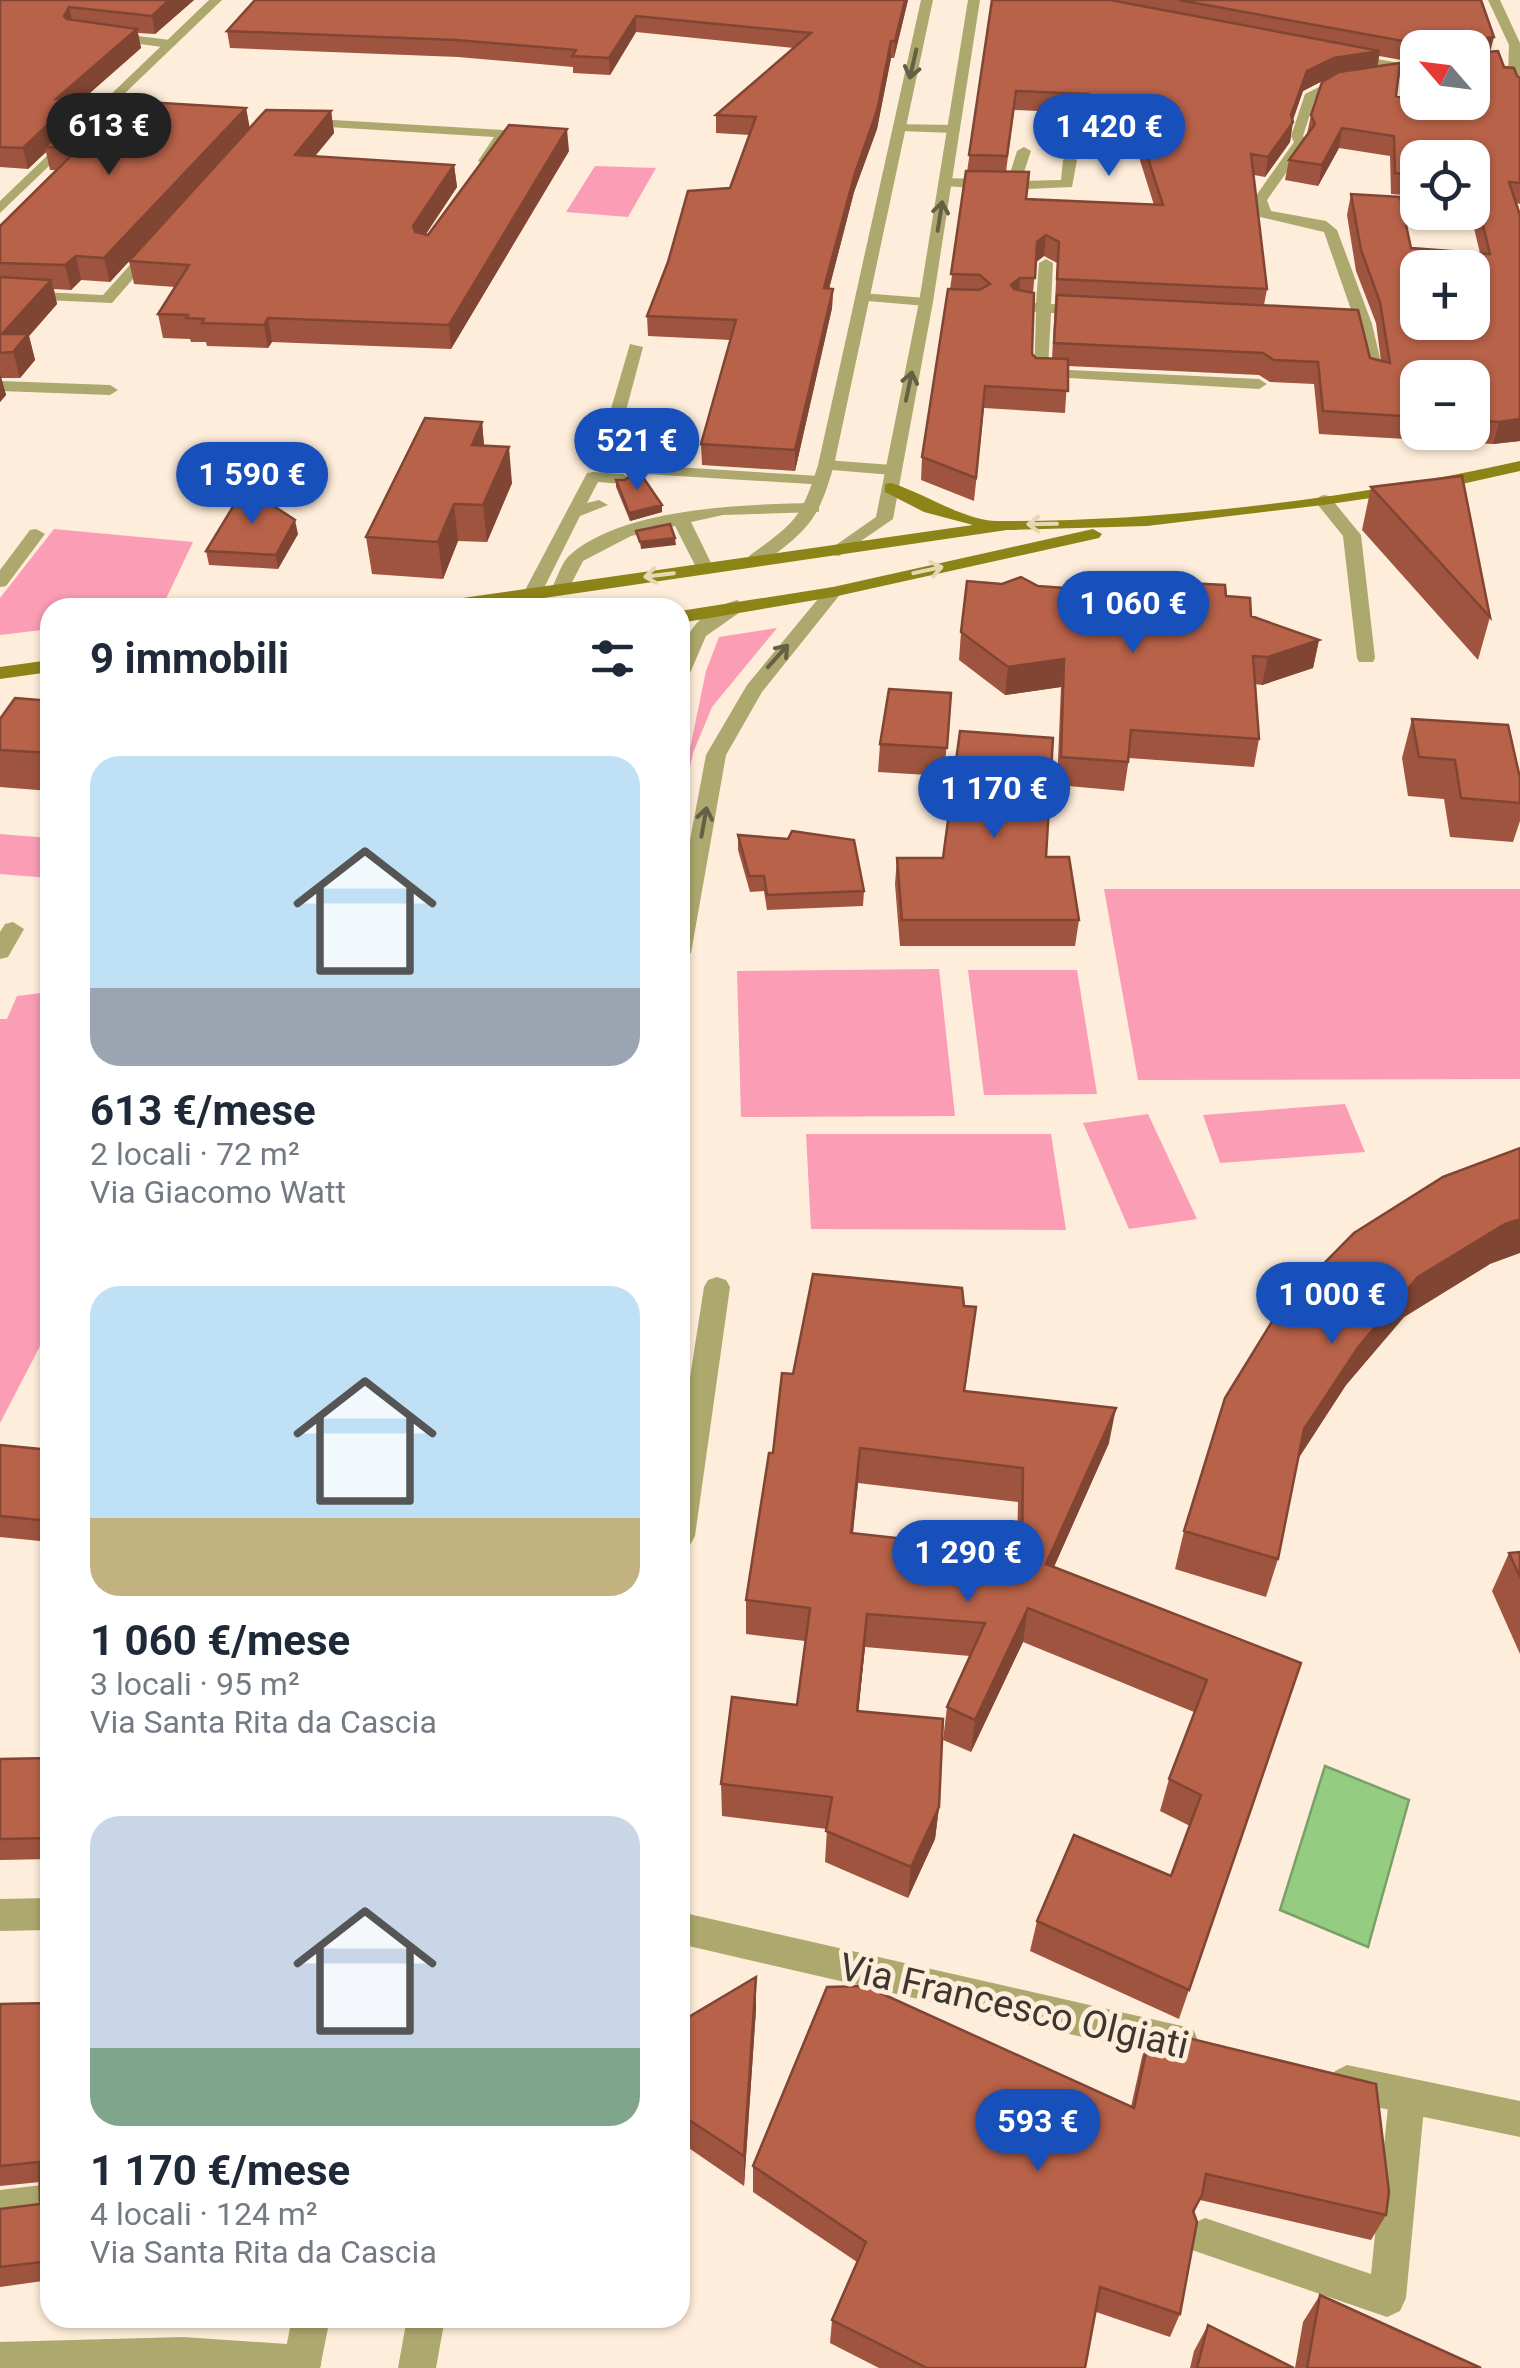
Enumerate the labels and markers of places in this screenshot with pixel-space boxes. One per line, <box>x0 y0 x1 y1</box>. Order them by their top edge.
pin: 613 € <box>39 93 179 178</box>
pin: 1 420 € <box>1017 94 1201 179</box>
pin: 521 € <box>567 408 707 493</box>
pin: 1 590 € <box>160 442 344 527</box>
pin: 1 060 € <box>1041 571 1225 656</box>
pin: 1 170 € <box>902 756 1086 841</box>
pin: 1 000 € <box>1240 1262 1424 1347</box>
pin: 1 290 € <box>876 1520 1060 1605</box>
pin: 593 € <box>968 2089 1108 2174</box>

